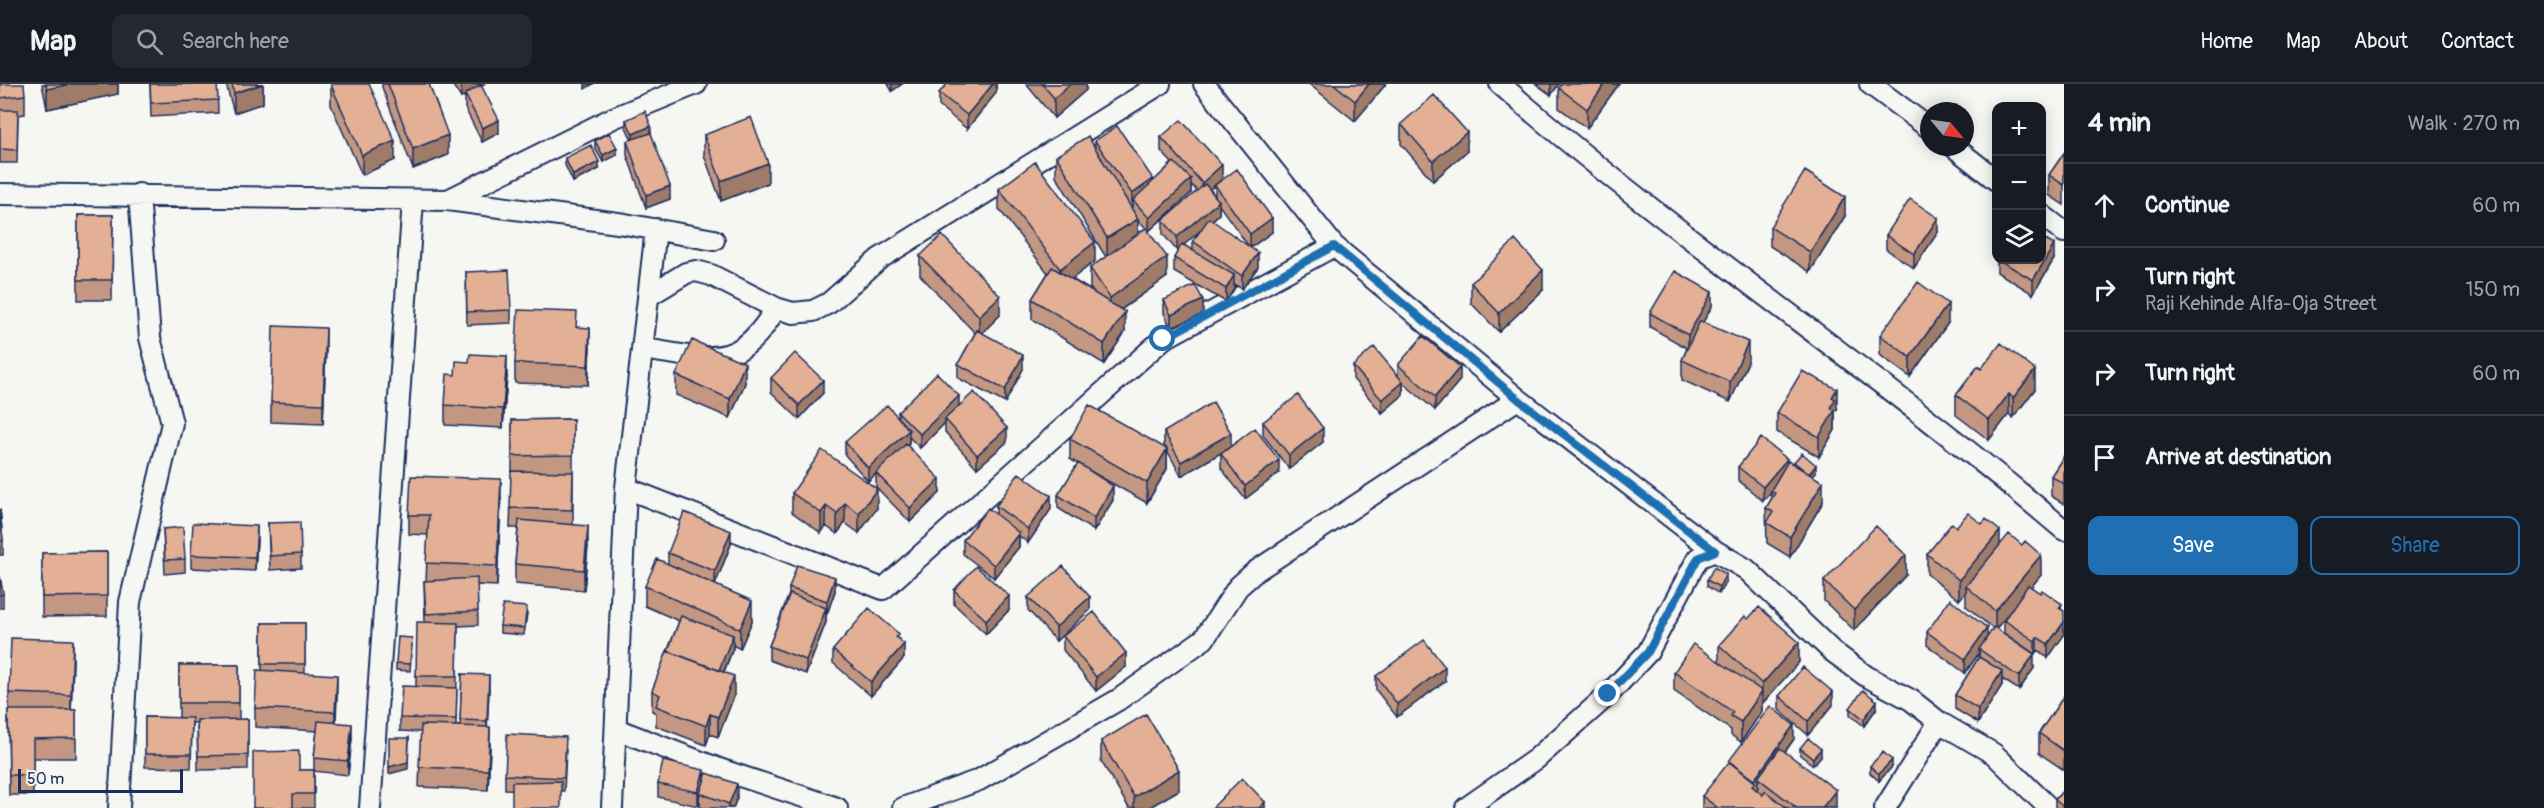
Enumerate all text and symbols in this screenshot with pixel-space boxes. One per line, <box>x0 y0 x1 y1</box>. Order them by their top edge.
search box <box>112 14 532 68</box>
text: Map <box>30 24 76 59</box>
icon: search <box>133 25 166 58</box>
text: Search here <box>181 27 289 55</box>
text: Home <box>2200 28 2253 55</box>
text: Map <box>2286 28 2321 55</box>
text: About <box>2354 28 2408 55</box>
text: Contact <box>2441 28 2514 55</box>
north arrow <box>1920 102 1974 156</box>
map controls <box>1992 102 2046 264</box>
button: + <box>1992 102 2046 156</box>
text: 4 min <box>2088 107 2151 139</box>
text: Walk · 270 m <box>2408 111 2520 136</box>
button: − <box>1992 156 2046 210</box>
icon: ahead <box>2088 189 2121 222</box>
text: Continue <box>2145 191 2229 219</box>
text: 60 m <box>2473 193 2520 218</box>
button: layers <box>1992 210 2046 264</box>
text: Turn right <box>2145 263 2235 291</box>
icon: right <box>2088 273 2121 306</box>
text: 150 m <box>2466 277 2520 302</box>
text: Raji Kehinde Alfa-Oja Street <box>2145 291 2377 316</box>
route start <box>1149 325 1175 351</box>
icon: right <box>2088 357 2121 390</box>
text: Turn right <box>2145 359 2235 387</box>
text: 60 m <box>2473 361 2520 386</box>
icon: arrive <box>2088 441 2121 474</box>
text: Arrive at destination <box>2145 443 2331 471</box>
button: Save <box>2088 516 2298 575</box>
button: Share <box>2310 516 2520 575</box>
route end <box>1594 680 1620 706</box>
scale bar <box>18 766 183 794</box>
text: 50 m <box>27 769 64 789</box>

